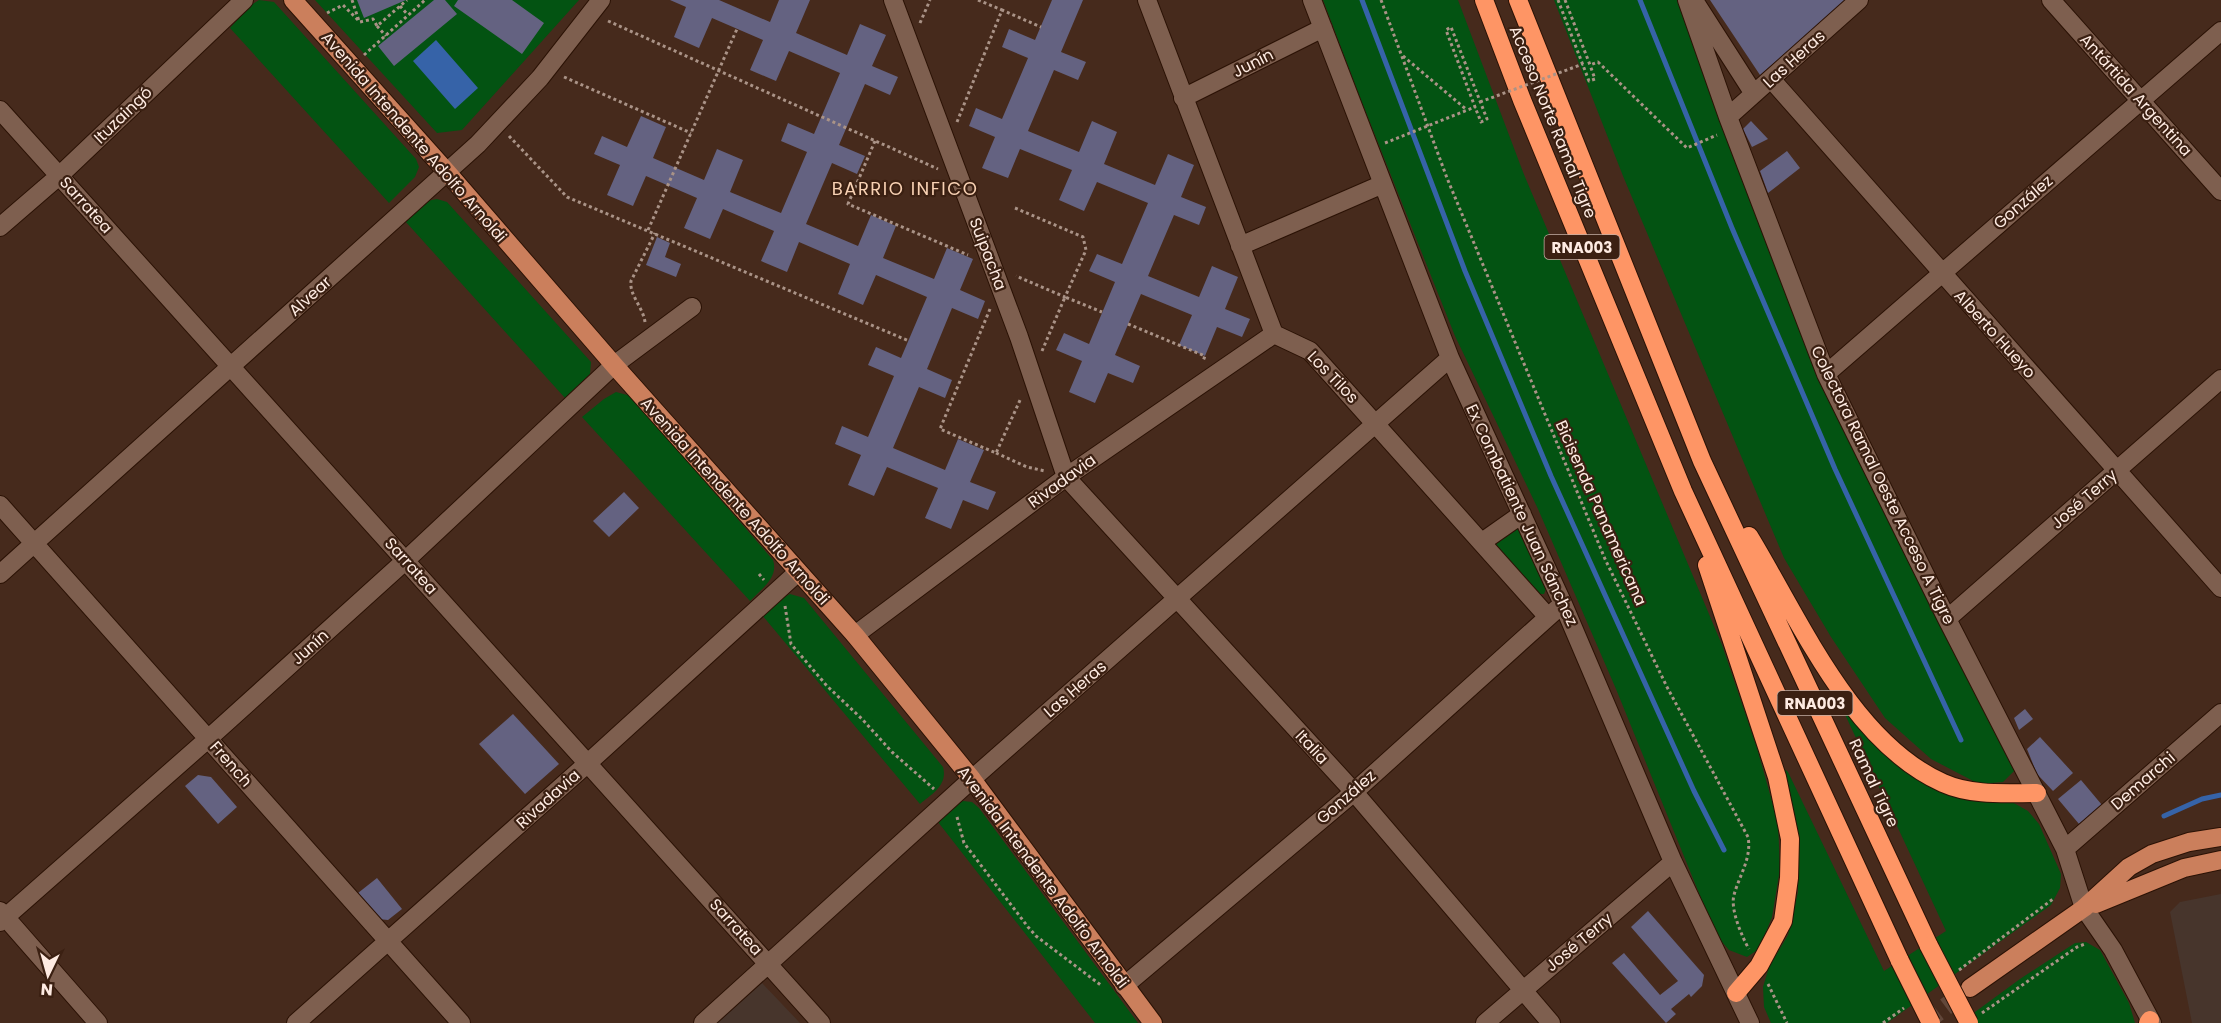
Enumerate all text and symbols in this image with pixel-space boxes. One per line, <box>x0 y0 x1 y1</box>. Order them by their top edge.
street label: Acceso Norte Ramal Tigre <box>1504 22 1602 222</box>
street label: Las Heras <box>1758 25 1830 93</box>
street label: Avenida Intendente Adolfo Arnoldi <box>316 27 512 247</box>
street label: Antártida Argentina <box>2075 29 2197 161</box>
street label: Junín <box>1229 43 1277 83</box>
street label: Ituzaingó <box>89 81 157 149</box>
street label: González <box>1988 170 2058 234</box>
street label: Sarratea <box>54 171 118 239</box>
district label: BARRIO INFICO <box>832 176 978 201</box>
street label: Suipacha <box>964 214 1012 294</box>
road number: RNA003 <box>1544 235 1620 259</box>
street label: Alvear <box>284 271 336 321</box>
street label: Alberto Hueyo <box>1949 285 2041 383</box>
street label: Colectora Ramal Oeste Acceso A Tigre <box>1805 342 1961 628</box>
street label: Los Tilos <box>1302 346 1364 408</box>
street label: Avenida Intendente Adolfo Arnoldi <box>635 392 835 610</box>
street label: Ex Combatiente Juan Sánchez <box>1460 400 1584 630</box>
street label: Bicisenda Panamericana <box>1550 417 1652 609</box>
street label: Rivadavia <box>1023 449 1101 513</box>
street label: José Terry <box>2046 464 2122 534</box>
street label: Sarratea <box>379 532 443 600</box>
street label: Junín <box>286 624 334 670</box>
street label: Las Heras <box>1039 655 1111 723</box>
road number: RNA003 <box>1778 691 1852 715</box>
street label: Italia <box>1290 725 1334 769</box>
street label: Ramal Tigre <box>1843 735 1905 831</box>
street label: French <box>205 736 257 792</box>
street label: Demarchi <box>2106 747 2180 815</box>
street label: Avenida Intendente Adolfo Arnoldi <box>952 761 1134 993</box>
street label: Rivadavia <box>511 764 585 834</box>
street label: González <box>1311 765 1381 829</box>
street label: Sarratea <box>704 893 768 961</box>
street label: José Terry <box>1541 907 1617 977</box>
north arrow <box>18 945 78 1005</box>
text: N <box>40 977 54 1001</box>

